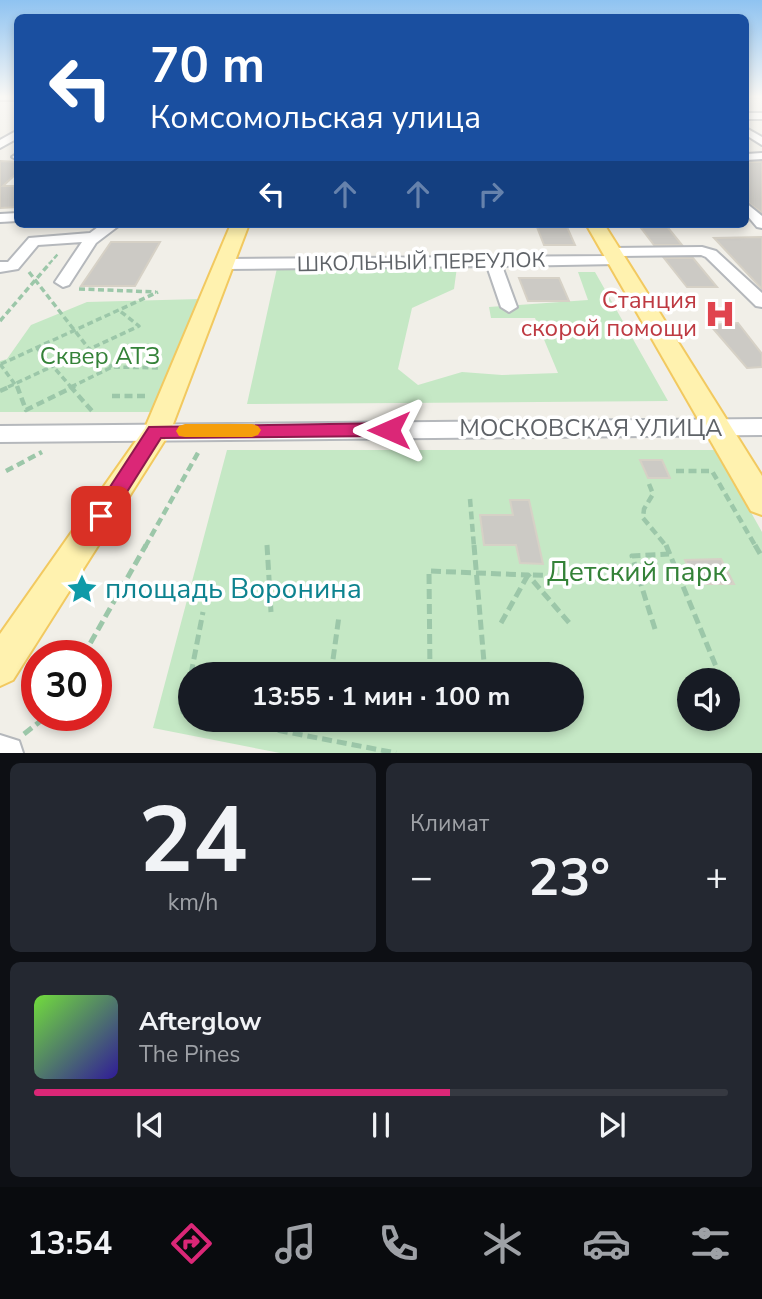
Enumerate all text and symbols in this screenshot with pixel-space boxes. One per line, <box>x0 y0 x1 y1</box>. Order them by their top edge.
text: 70 m <box>150 32 265 99</box>
icon: left <box>35 42 126 133</box>
text: Комсомольская улица <box>150 96 481 139</box>
icon: left <box>253 175 291 213</box>
icon: ahead <box>326 175 364 213</box>
icon: ahead <box>399 175 437 213</box>
icon: right <box>472 175 510 213</box>
street label: ШКОЛЬНЫЙ ПЕРЕУЛОК <box>297 246 546 278</box>
place label: Станция скорой помощи <box>521 284 697 344</box>
hospital icon: Станция скорой помощи <box>703 297 737 331</box>
park label: Сквер АТЗ <box>40 340 160 372</box>
position arrow <box>352 393 426 467</box>
street label: МОСКОВСКАЯ УЛИЦА <box>459 412 723 444</box>
pin <box>71 486 131 546</box>
icon: arrive <box>82 497 120 535</box>
park label: Детский парк <box>547 553 727 591</box>
place label: площадь Воронина <box>105 570 362 608</box>
place icon: площадь Воронина <box>65 572 99 606</box>
speed limit sign: 30 <box>21 640 112 731</box>
map controls <box>677 668 740 731</box>
button: sound <box>677 668 740 731</box>
text: 13:55 · 1 мин · 100 m <box>252 679 510 714</box>
text: 24 <box>138 779 248 903</box>
text: Климат <box>410 808 489 839</box>
text: 23° <box>528 842 610 913</box>
text: − <box>410 852 433 903</box>
text: + <box>705 852 728 903</box>
text: km/h <box>168 887 218 918</box>
text: Afterglow <box>139 1004 262 1039</box>
text: The Pines <box>139 1039 240 1070</box>
icon: previous <box>131 1106 169 1144</box>
icon: pause <box>362 1106 400 1144</box>
icon: next <box>593 1106 631 1144</box>
icon: directions <box>167 1219 216 1268</box>
icon: music <box>271 1219 320 1268</box>
icon: phone <box>374 1219 423 1268</box>
icon: climate <box>478 1219 527 1268</box>
icon: car <box>582 1219 631 1268</box>
icon: filters <box>686 1219 735 1268</box>
text: 13:54 <box>27 1222 112 1265</box>

